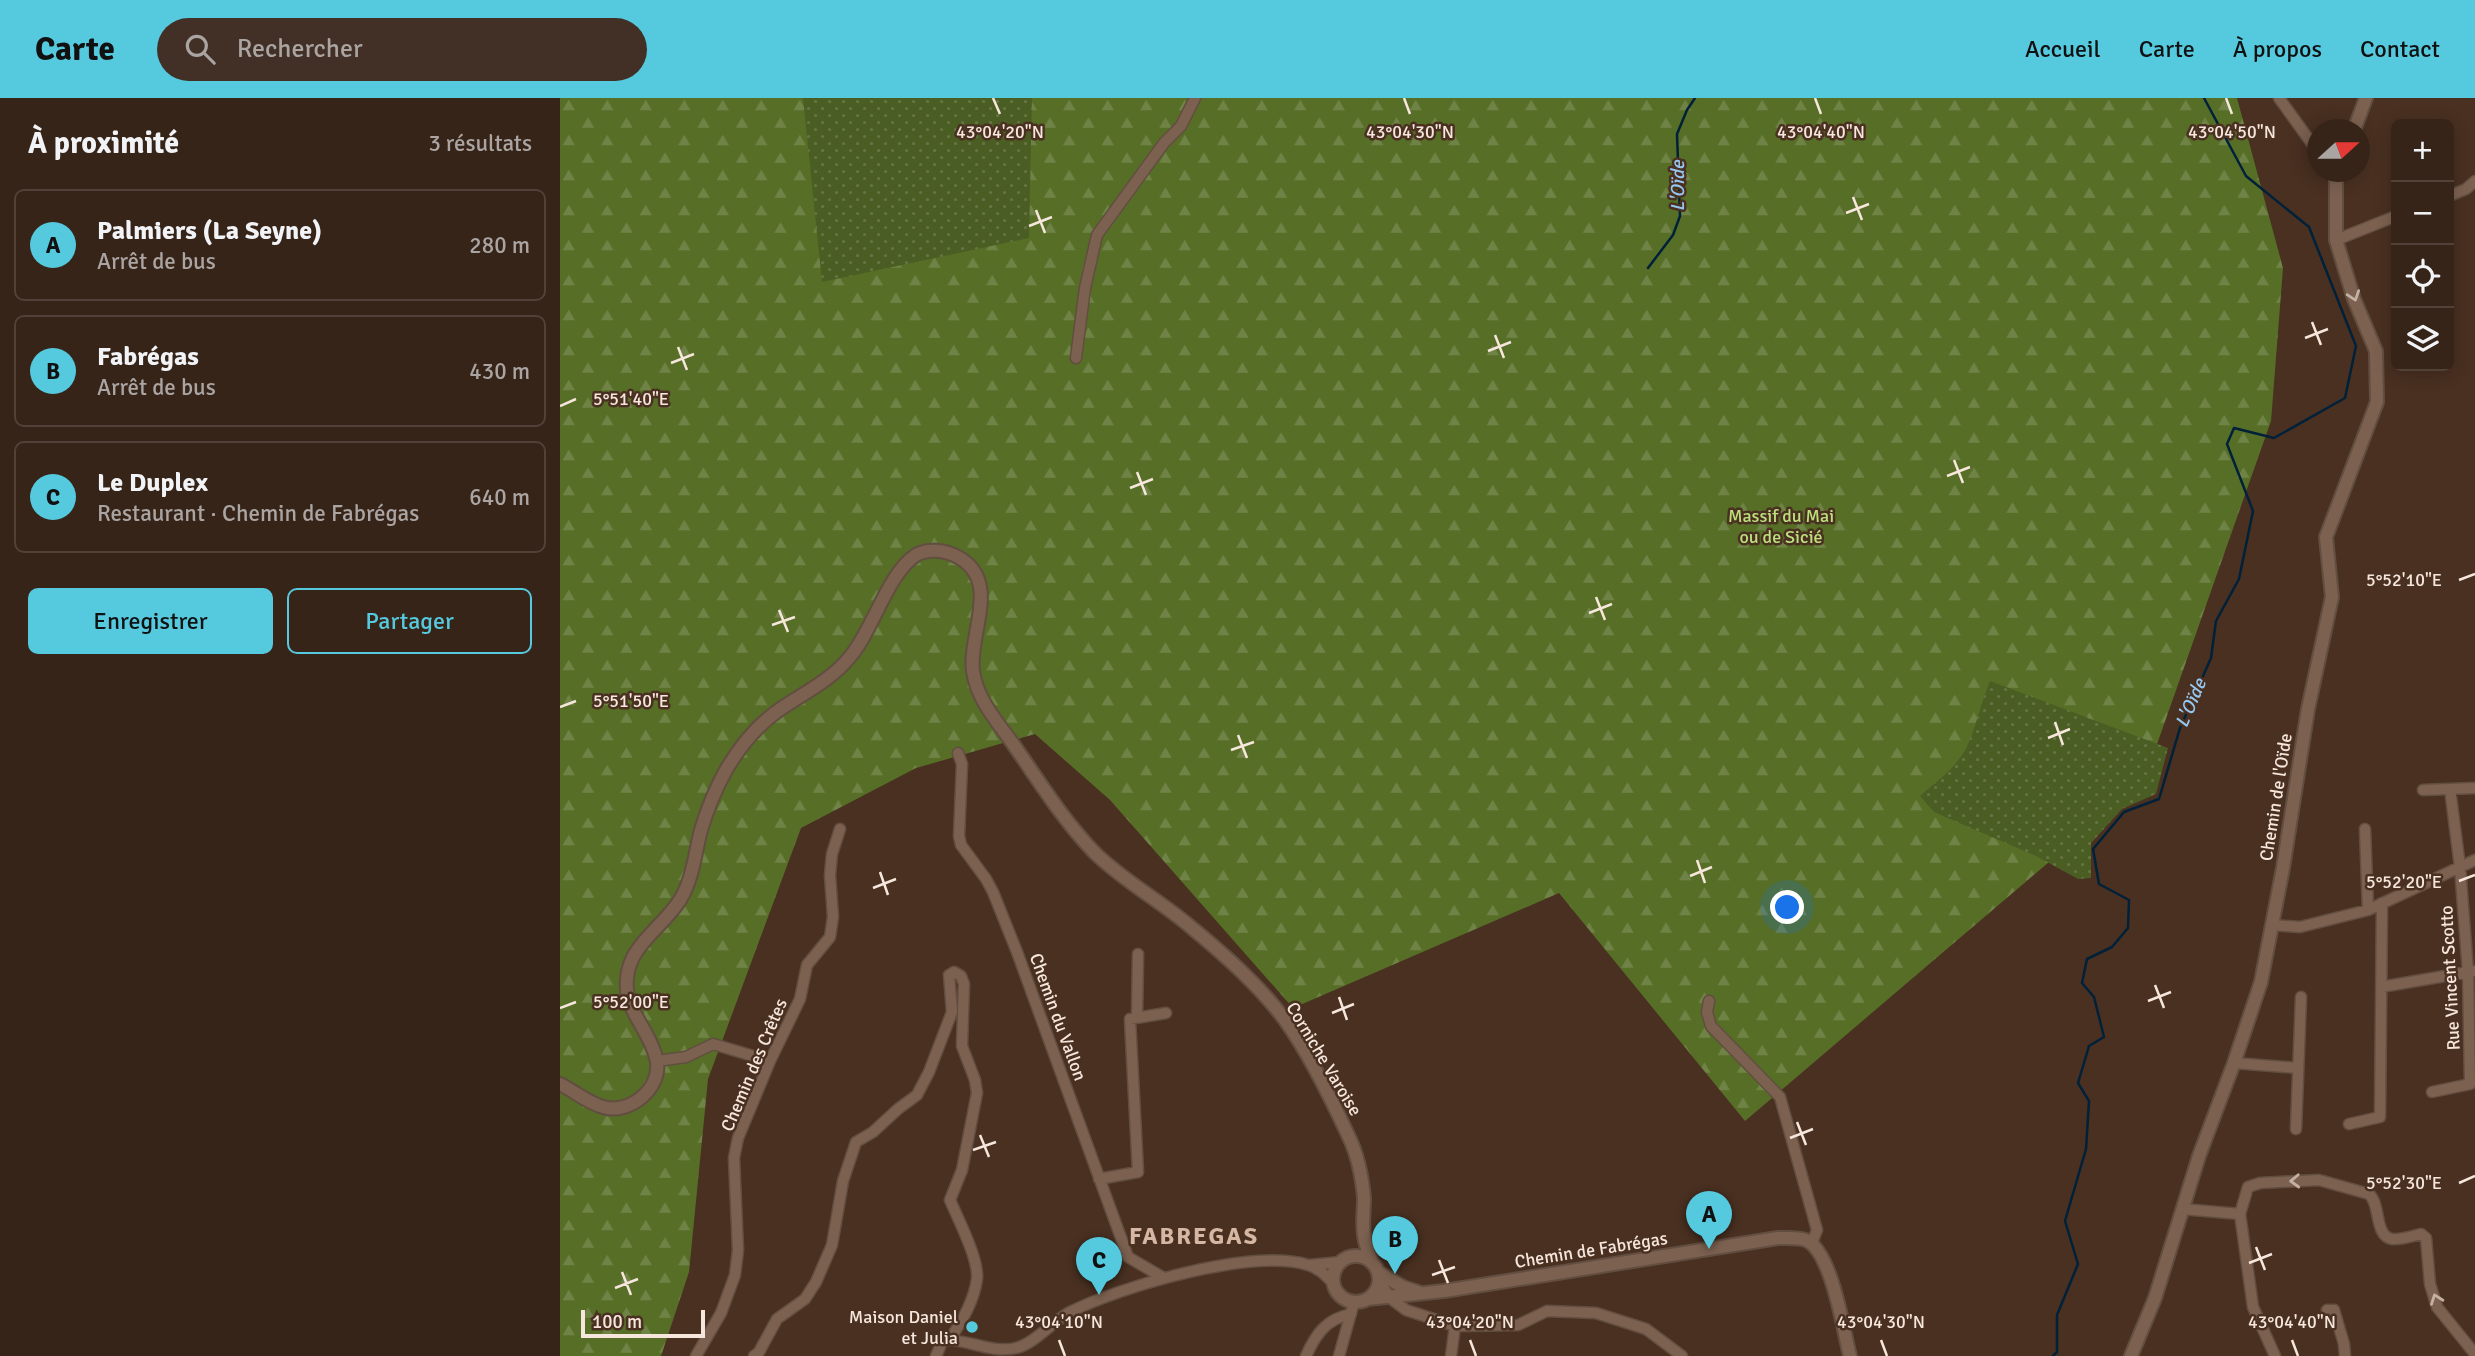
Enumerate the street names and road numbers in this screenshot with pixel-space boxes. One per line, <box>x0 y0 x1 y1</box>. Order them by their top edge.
street label: Chemin de l'Oïde <box>2255 732 2297 862</box>
street label: Rue Vincent Scotto <box>2435 905 2465 1051</box>
street label: Chemin du Vallon <box>1025 950 1091 1084</box>
street label: Chemin des Crêtes <box>716 995 792 1135</box>
street label: Corniche Varoise <box>1281 998 1367 1120</box>
street label: Chemin de Fabrégas <box>1513 1227 1669 1273</box>

